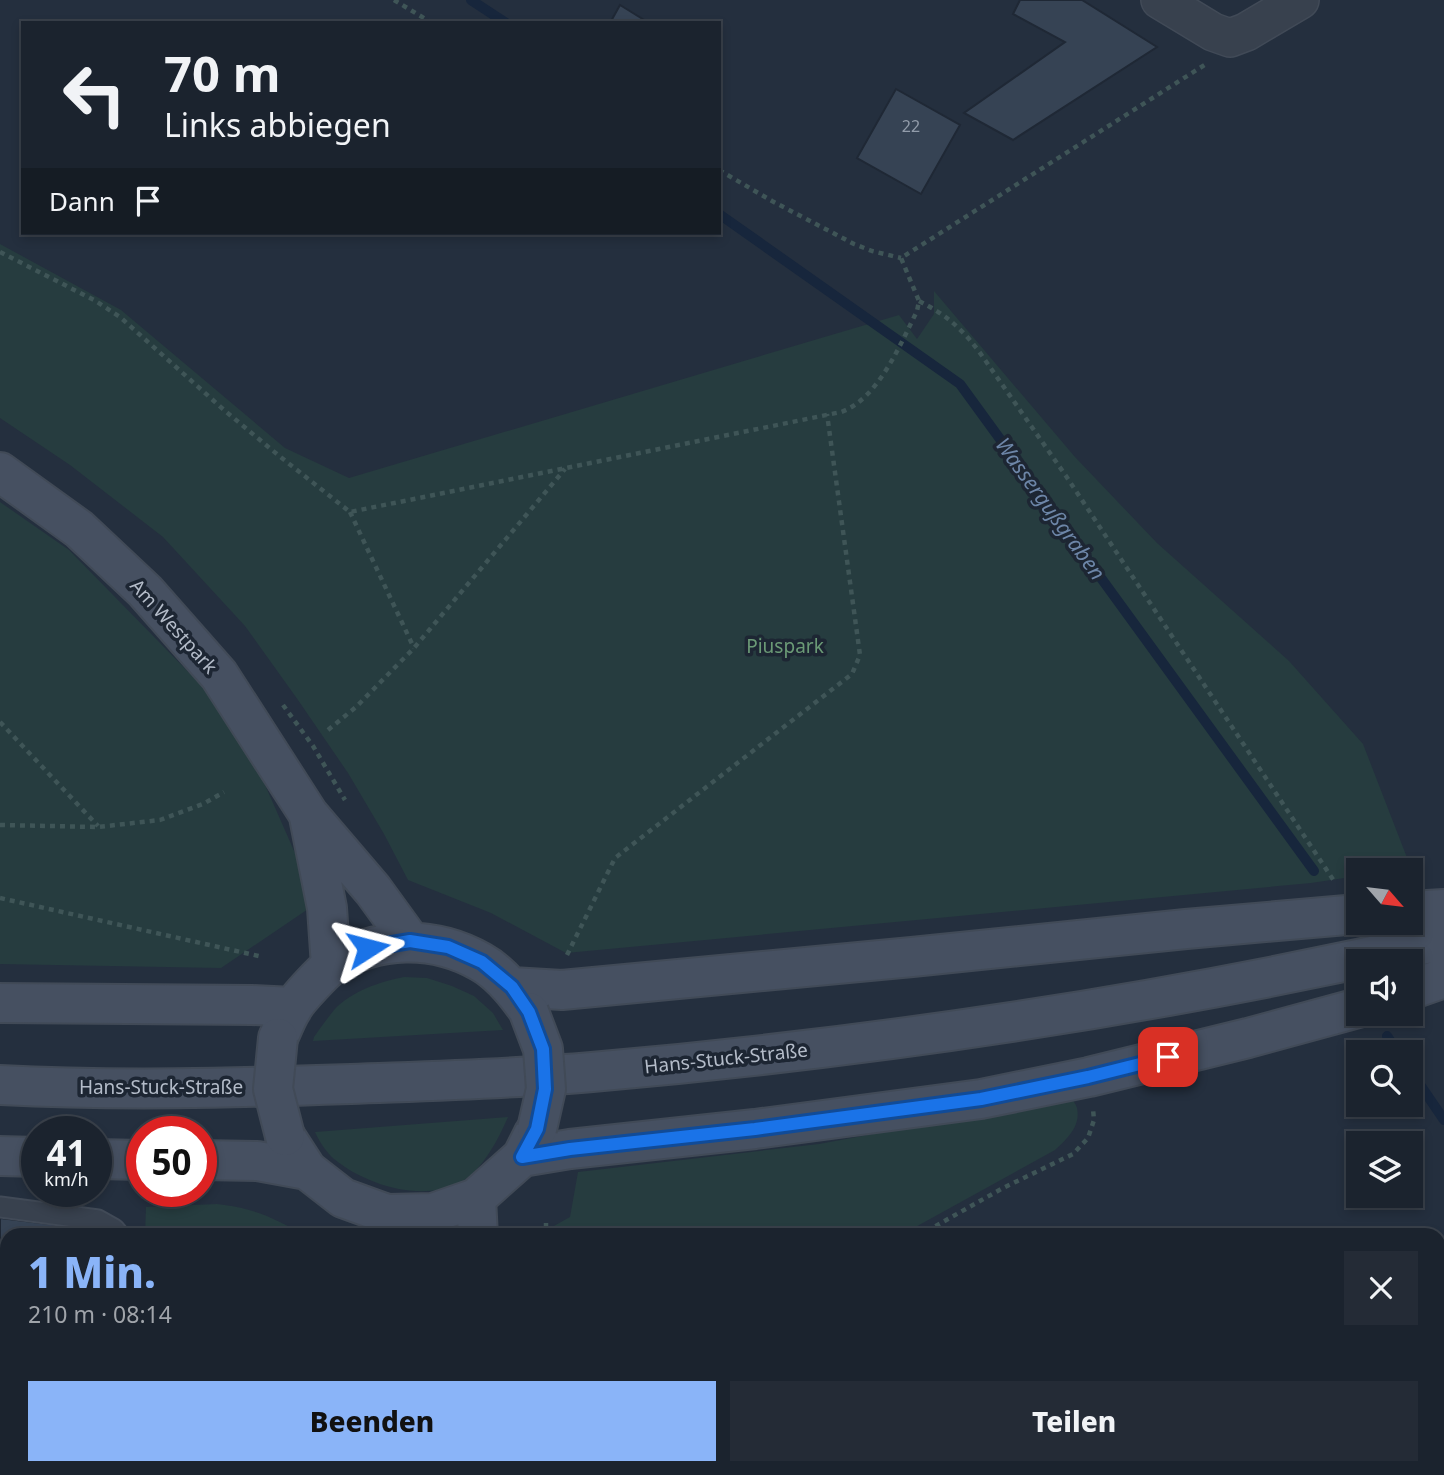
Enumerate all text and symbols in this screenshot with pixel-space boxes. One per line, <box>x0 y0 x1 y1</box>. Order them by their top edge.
text: 70 m <box>164 40 281 106</box>
icon: left <box>49 49 140 140</box>
text: Links abbiegen <box>164 103 391 146</box>
house number: 22 <box>902 115 920 137</box>
icon: arrive <box>129 182 167 220</box>
text: Dann <box>49 183 115 219</box>
water label: Wassergußgraben <box>990 432 1112 585</box>
street label: Am Westpark <box>124 573 224 679</box>
park label: Piuspark <box>746 633 824 659</box>
north arrow <box>1346 858 1423 934</box>
map controls <box>1346 858 1423 1208</box>
position arrow <box>331 911 405 985</box>
button: sound <box>1346 949 1423 1026</box>
pin <box>1138 1027 1198 1087</box>
street label: Hans-Stuck-Straße <box>643 1036 809 1080</box>
icon: arrive <box>1149 1038 1187 1076</box>
button: search <box>1346 1040 1423 1117</box>
street label: Hans-Stuck-Straße <box>79 1074 243 1100</box>
speed limit sign: 50 <box>126 1116 217 1207</box>
text: 41 <box>46 1129 87 1176</box>
button: layers <box>1346 1131 1423 1208</box>
text: km/h <box>44 1167 89 1191</box>
text: 1 Min. <box>28 1243 156 1300</box>
button: close <box>1344 1251 1418 1325</box>
text: 210 m · 08:14 <box>28 1298 172 1330</box>
button: Beenden <box>28 1381 716 1461</box>
button: Teilen <box>730 1381 1418 1461</box>

